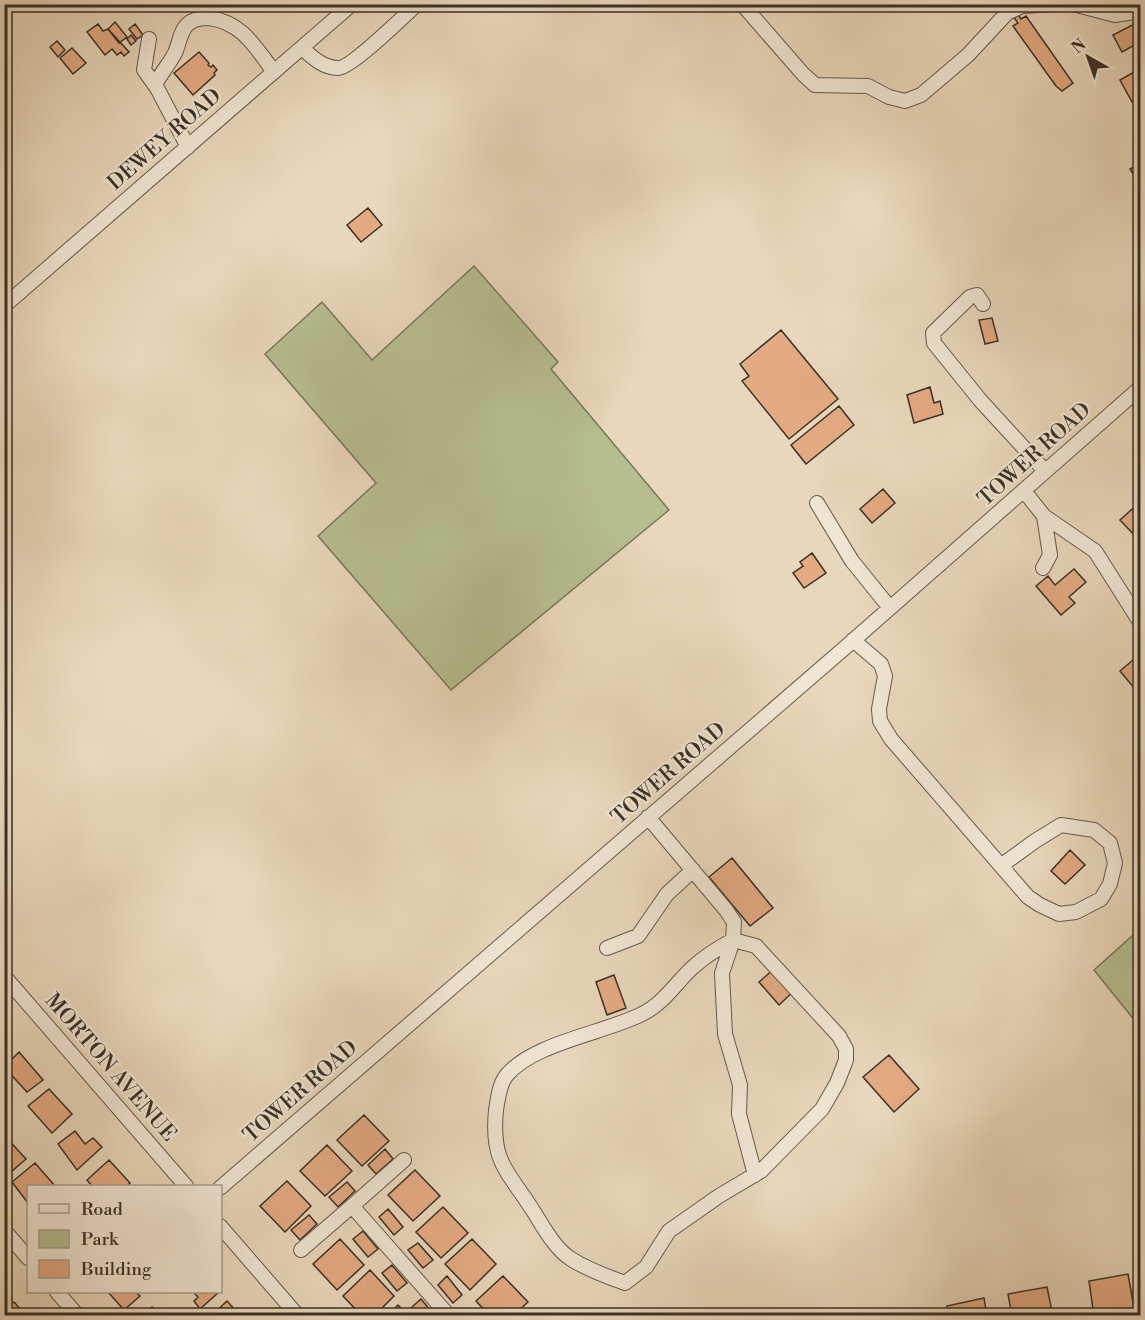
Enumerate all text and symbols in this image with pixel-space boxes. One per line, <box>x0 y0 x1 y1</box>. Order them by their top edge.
north arrow <box>1058 27 1118 87</box>
text: N <box>1068 34 1091 58</box>
street label: DEWEY ROAD <box>102 83 227 196</box>
street label: TOWER ROAD <box>973 397 1097 512</box>
street label: TOWER ROAD <box>606 717 731 830</box>
street label: MORTON AVENUE <box>39 988 182 1147</box>
street label: TOWER ROAD <box>238 1035 363 1148</box>
legend <box>27 1185 222 1293</box>
text: Road <box>81 1198 124 1221</box>
text: Park <box>81 1228 120 1251</box>
text: Building <box>80 1258 152 1281</box>

